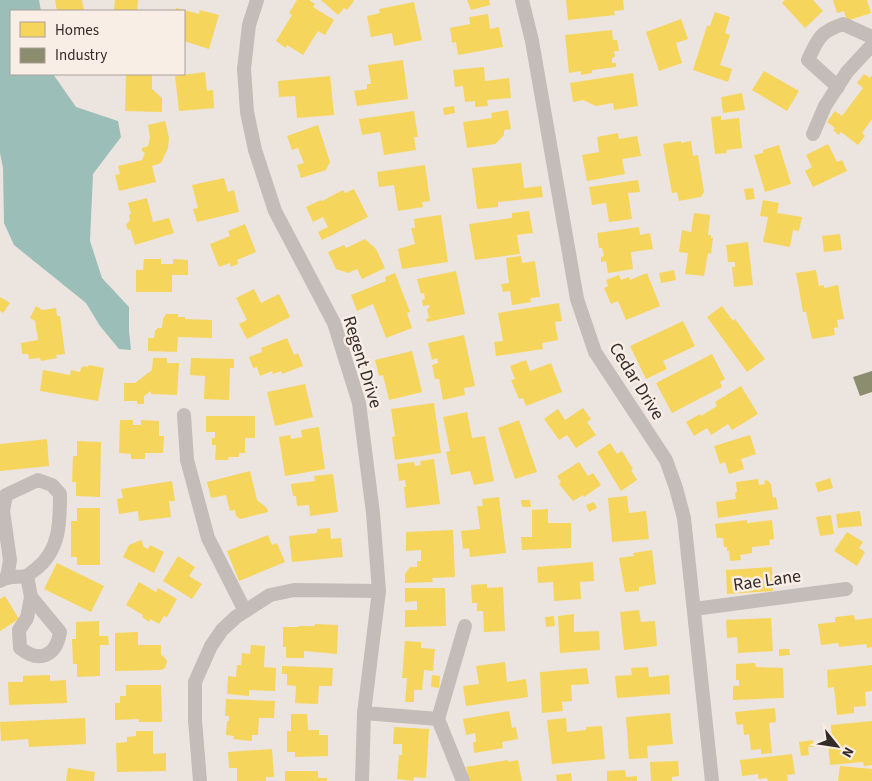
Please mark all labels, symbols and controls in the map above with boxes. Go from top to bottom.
legend [10,10,185,75]
text: Homes [55,20,99,41]
text: Industry [55,45,107,66]
street label: Regent Drive [337,313,388,411]
street label: Cedar Drive [603,338,670,425]
street label: Rae Lane [731,563,803,598]
north arrow [812,721,862,771]
text: N [836,743,858,761]

